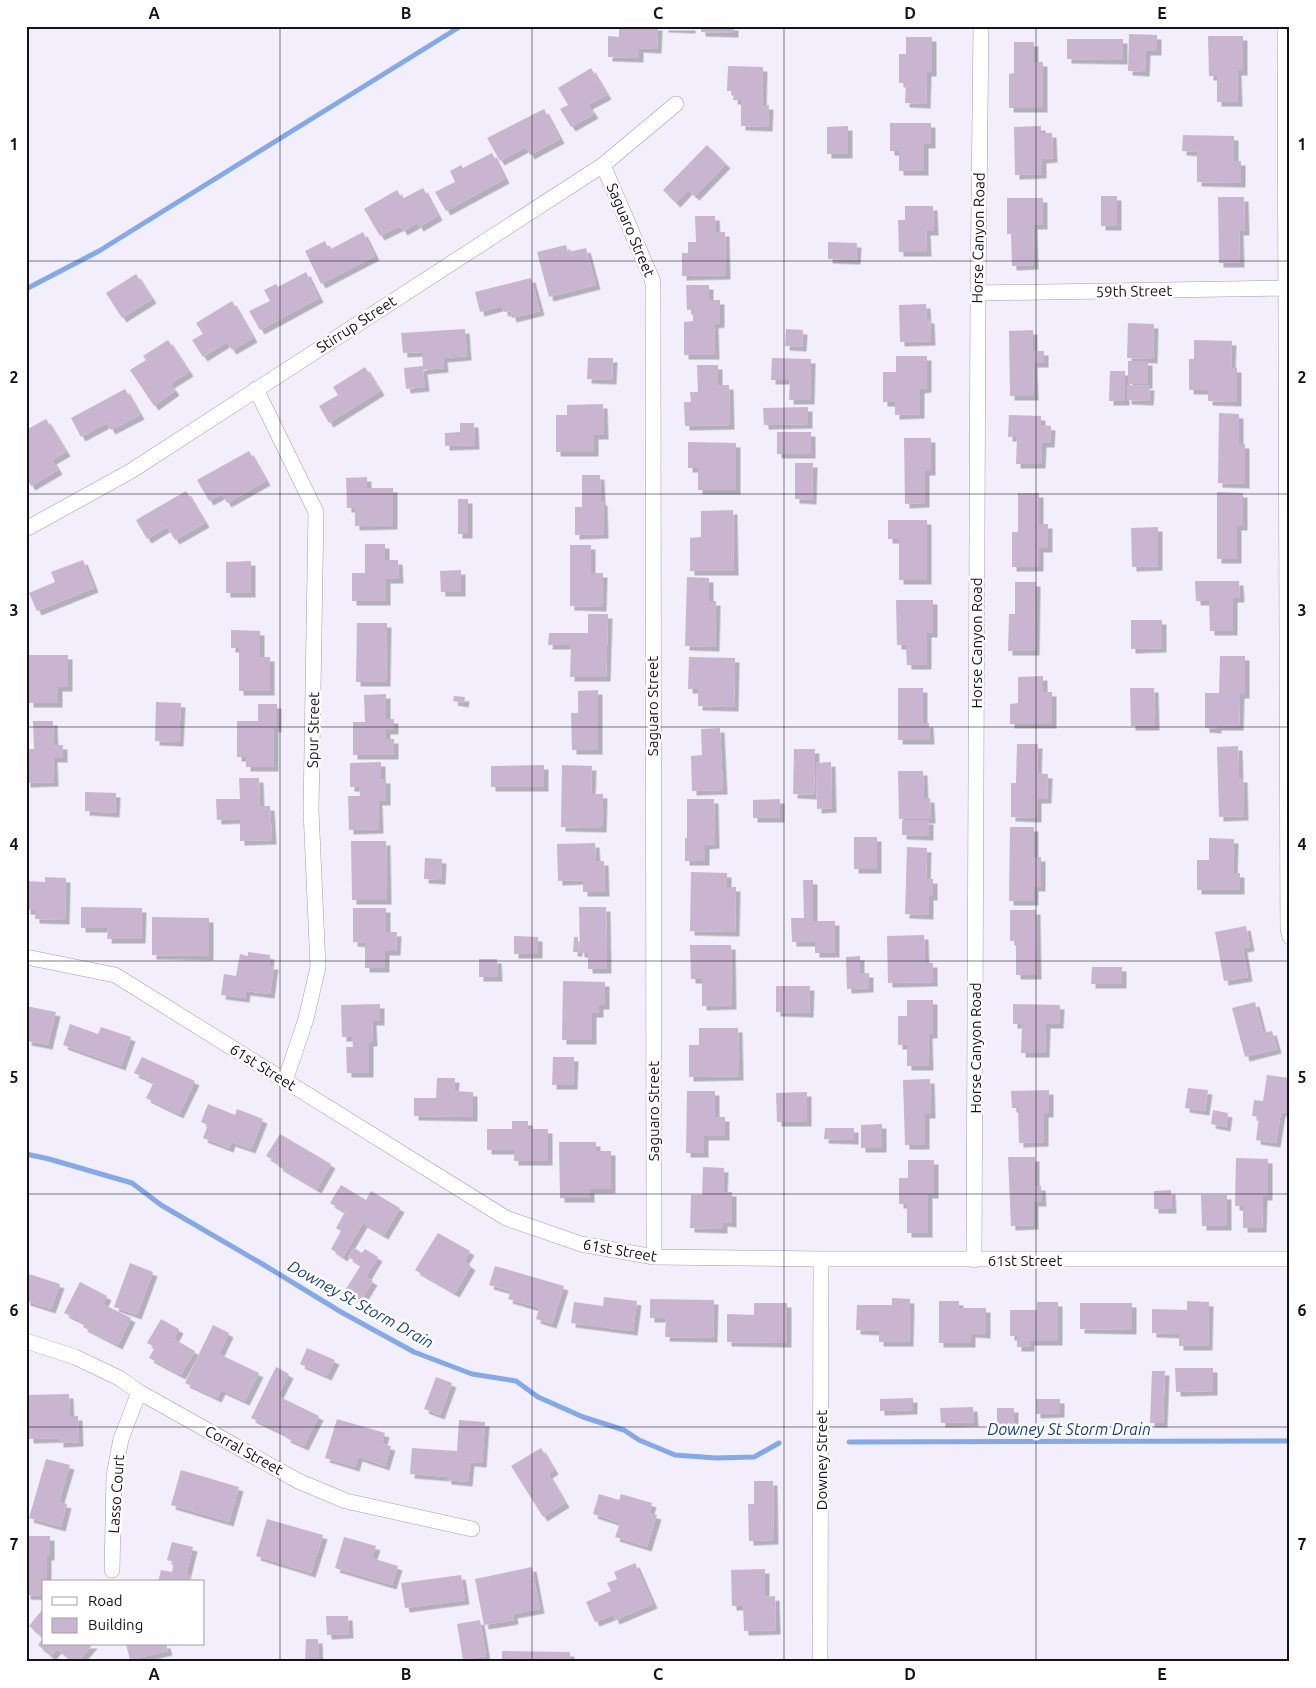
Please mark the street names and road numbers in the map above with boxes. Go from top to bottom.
street label: Horse Canyon Road [968,172,988,304]
street label: Saguaro Street [604,181,658,280]
street label: 59th Street [1096,282,1173,300]
street label: Stirrup Street [313,292,399,356]
street label: Horse Canyon Road [968,577,985,709]
street label: Saguaro Street [644,656,661,756]
street label: Spur Street [304,692,322,768]
street label: Horse Canyon Road [967,982,984,1114]
street label: 61st Street [227,1040,299,1094]
street label: Saguaro Street [645,1061,662,1161]
street label: 61st Street [582,1235,658,1265]
street label: 61st Street [988,1252,1062,1269]
street label: Downey Street [813,1410,830,1510]
street label: Corral Street [202,1422,286,1478]
street label: Lasso Court [105,1454,127,1534]

